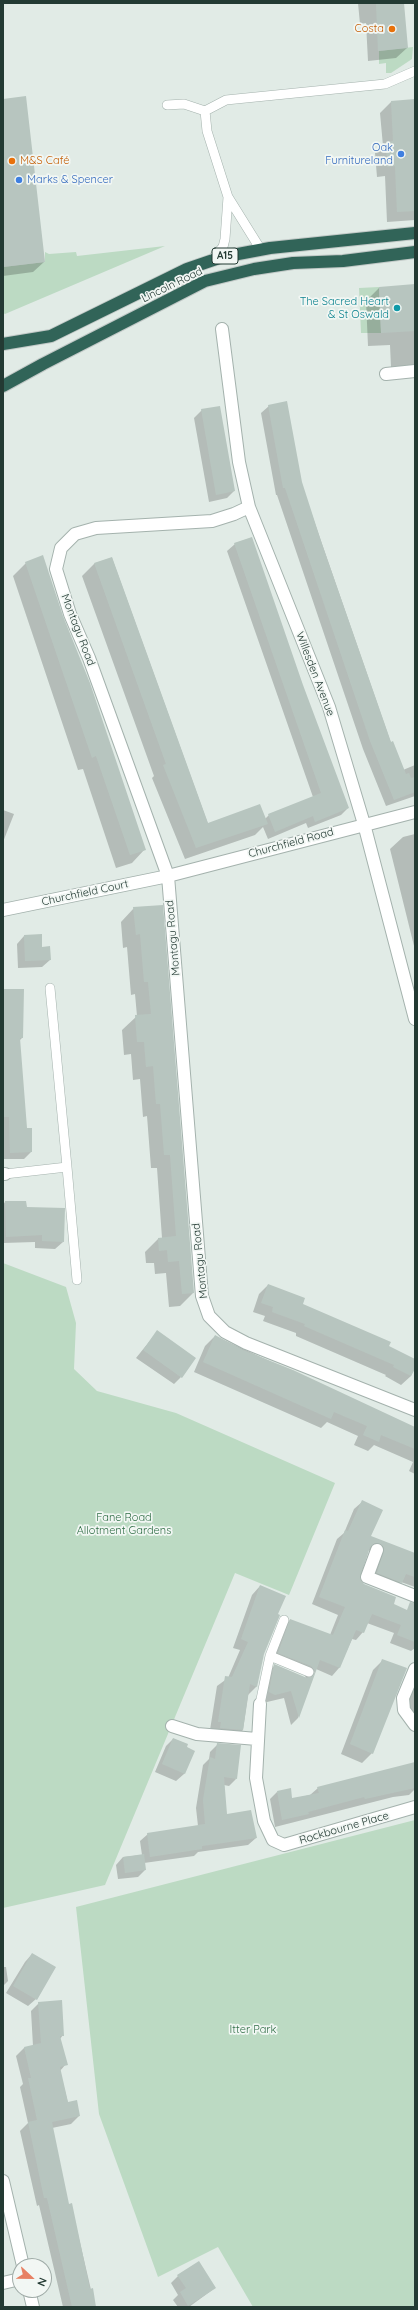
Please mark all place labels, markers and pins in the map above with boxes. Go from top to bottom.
place label: Costa [355,22,384,36]
marker: Costa [387,24,397,34]
place label: Oak Furnitureland [325,141,393,167]
marker: Oak Furnitureland [396,149,406,159]
place label: M&S Café [20,154,69,168]
marker: M&S Café [7,156,17,166]
place label: Marks & Spencer [27,173,113,187]
marker: Marks & Spencer [14,175,24,185]
place label: The Sacred Heart & St Oswald [300,295,389,321]
marker: The Sacred Heart & St Oswald [392,303,402,313]

